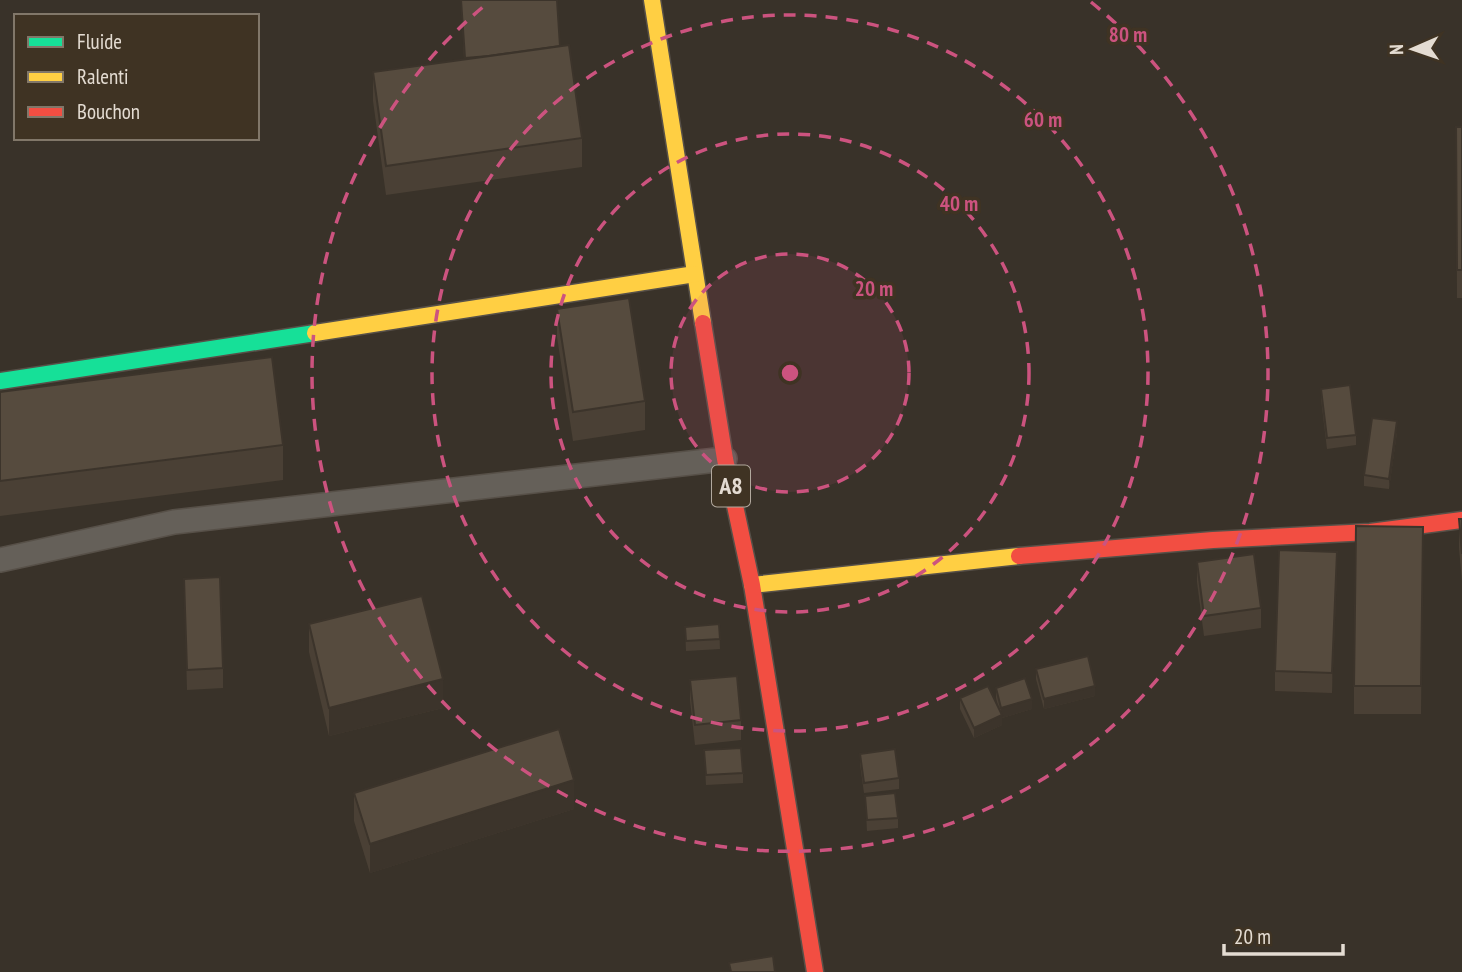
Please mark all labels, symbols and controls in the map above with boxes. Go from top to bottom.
legend [14,14,259,140]
north arrow [1378,14,1448,84]
text: 80 m [1109,21,1147,48]
text: Fluide [77,28,122,55]
text: N [1384,44,1408,55]
text: Ralenti [77,63,129,90]
text: Bouchon [77,98,140,125]
text: 60 m [1024,106,1062,133]
text: 40 m [940,190,978,217]
text: 20 m [855,275,893,302]
centre of rings [778,361,802,385]
road number: A8 [712,466,750,506]
scale bar [1224,912,1343,956]
text: 20 m [1234,923,1271,950]

